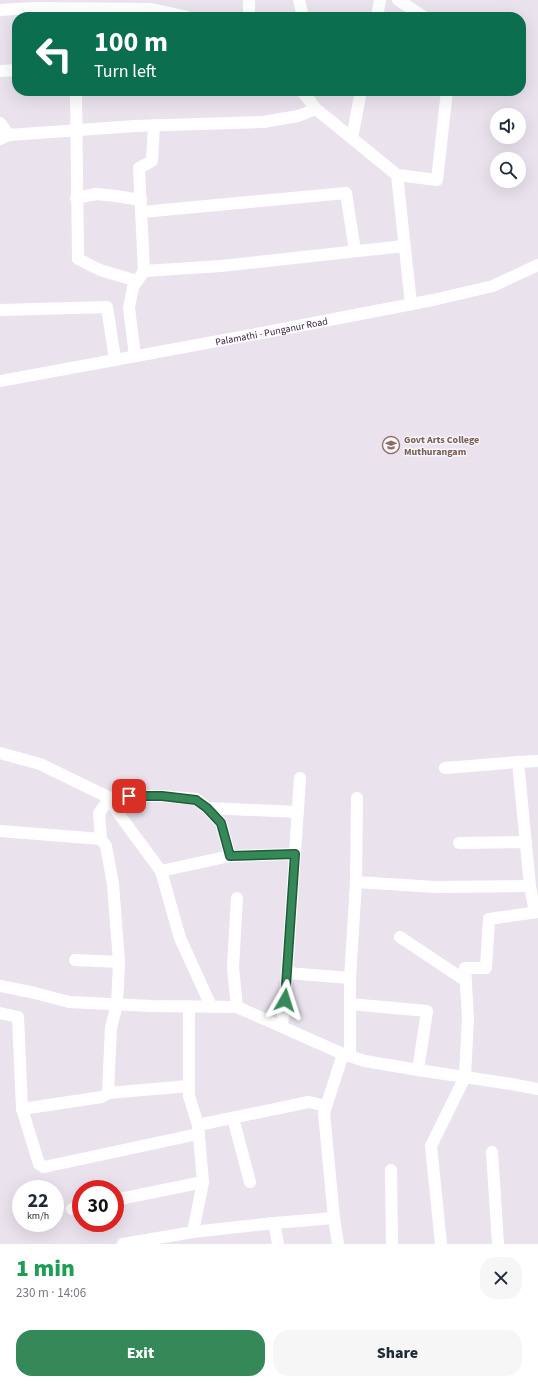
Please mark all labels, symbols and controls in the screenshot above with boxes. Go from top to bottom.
text: 100 m [94,22,168,62]
icon: left [28,28,80,80]
text: Turn left [94,59,156,84]
map controls [490,108,526,188]
button: sound [490,108,526,144]
button: search [490,152,526,188]
street label: Palamathi - Punganur Road [214,314,329,349]
place label: Govt Arts College Muthurangam [404,433,479,459]
school or university icon: Govt Arts College Muthurangam [381,435,401,455]
pin [112,779,146,813]
icon: arrive [118,785,140,807]
position arrow [264,979,306,1021]
speed limit sign: 30 [72,1180,124,1232]
text: 22 [27,1187,49,1215]
text: km/h [27,1209,49,1223]
text: 1 min [16,1251,75,1286]
button: close [480,1257,522,1299]
text: 230 m · 14:06 [16,1284,86,1302]
button: Exit [16,1330,265,1376]
button: Share [273,1330,522,1376]

